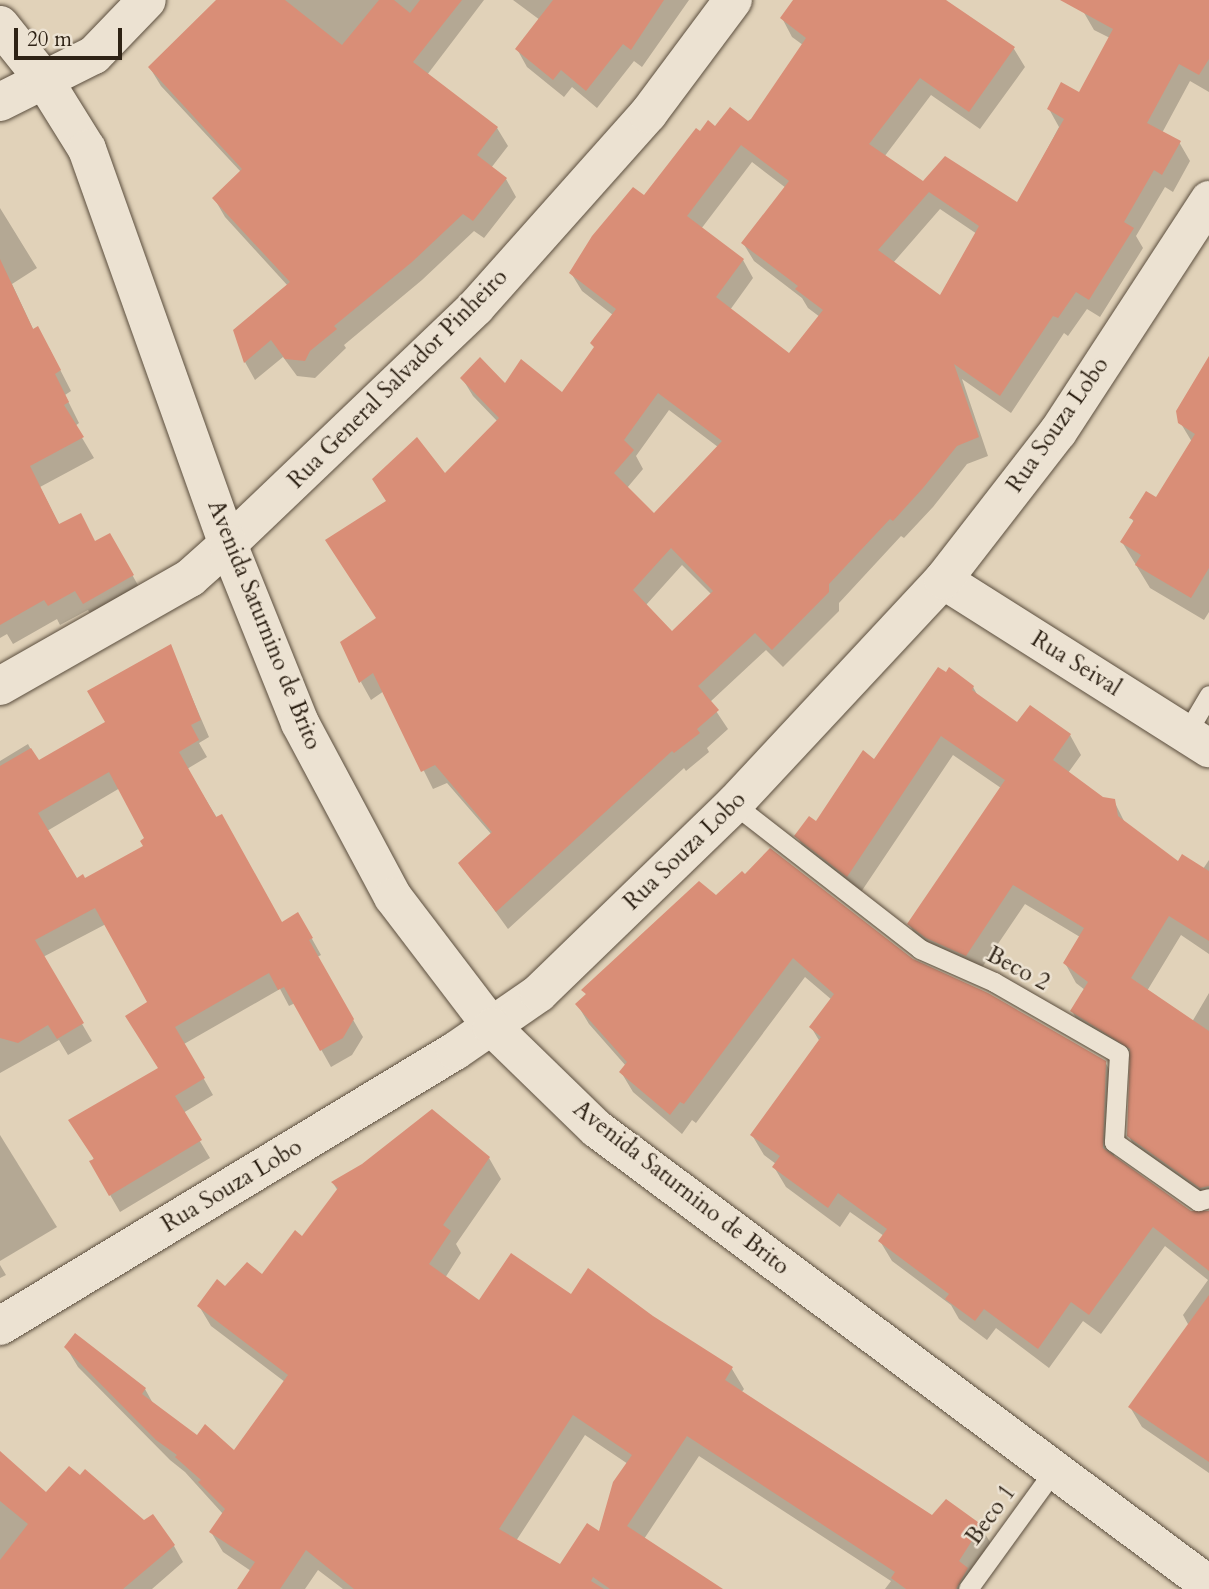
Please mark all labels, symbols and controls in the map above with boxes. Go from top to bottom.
scale bar [18,14,126,58]
text: 20 m [27,25,72,54]
street label: Rua General Salvador Pinheiro [283,264,513,494]
street label: Rua Souza Lobo [1001,352,1115,498]
street label: Avenida Saturnino de Brito [201,496,327,754]
street label: Rua Seival [1026,626,1126,702]
street label: Rua Souza Lobo [618,786,752,916]
street label: Beco 2 [982,941,1054,997]
street label: Avenida Saturnino de Brito [568,1095,794,1281]
street label: Rua Souza Lobo [157,1133,307,1239]
street label: Beco 1 [960,1480,1022,1550]

